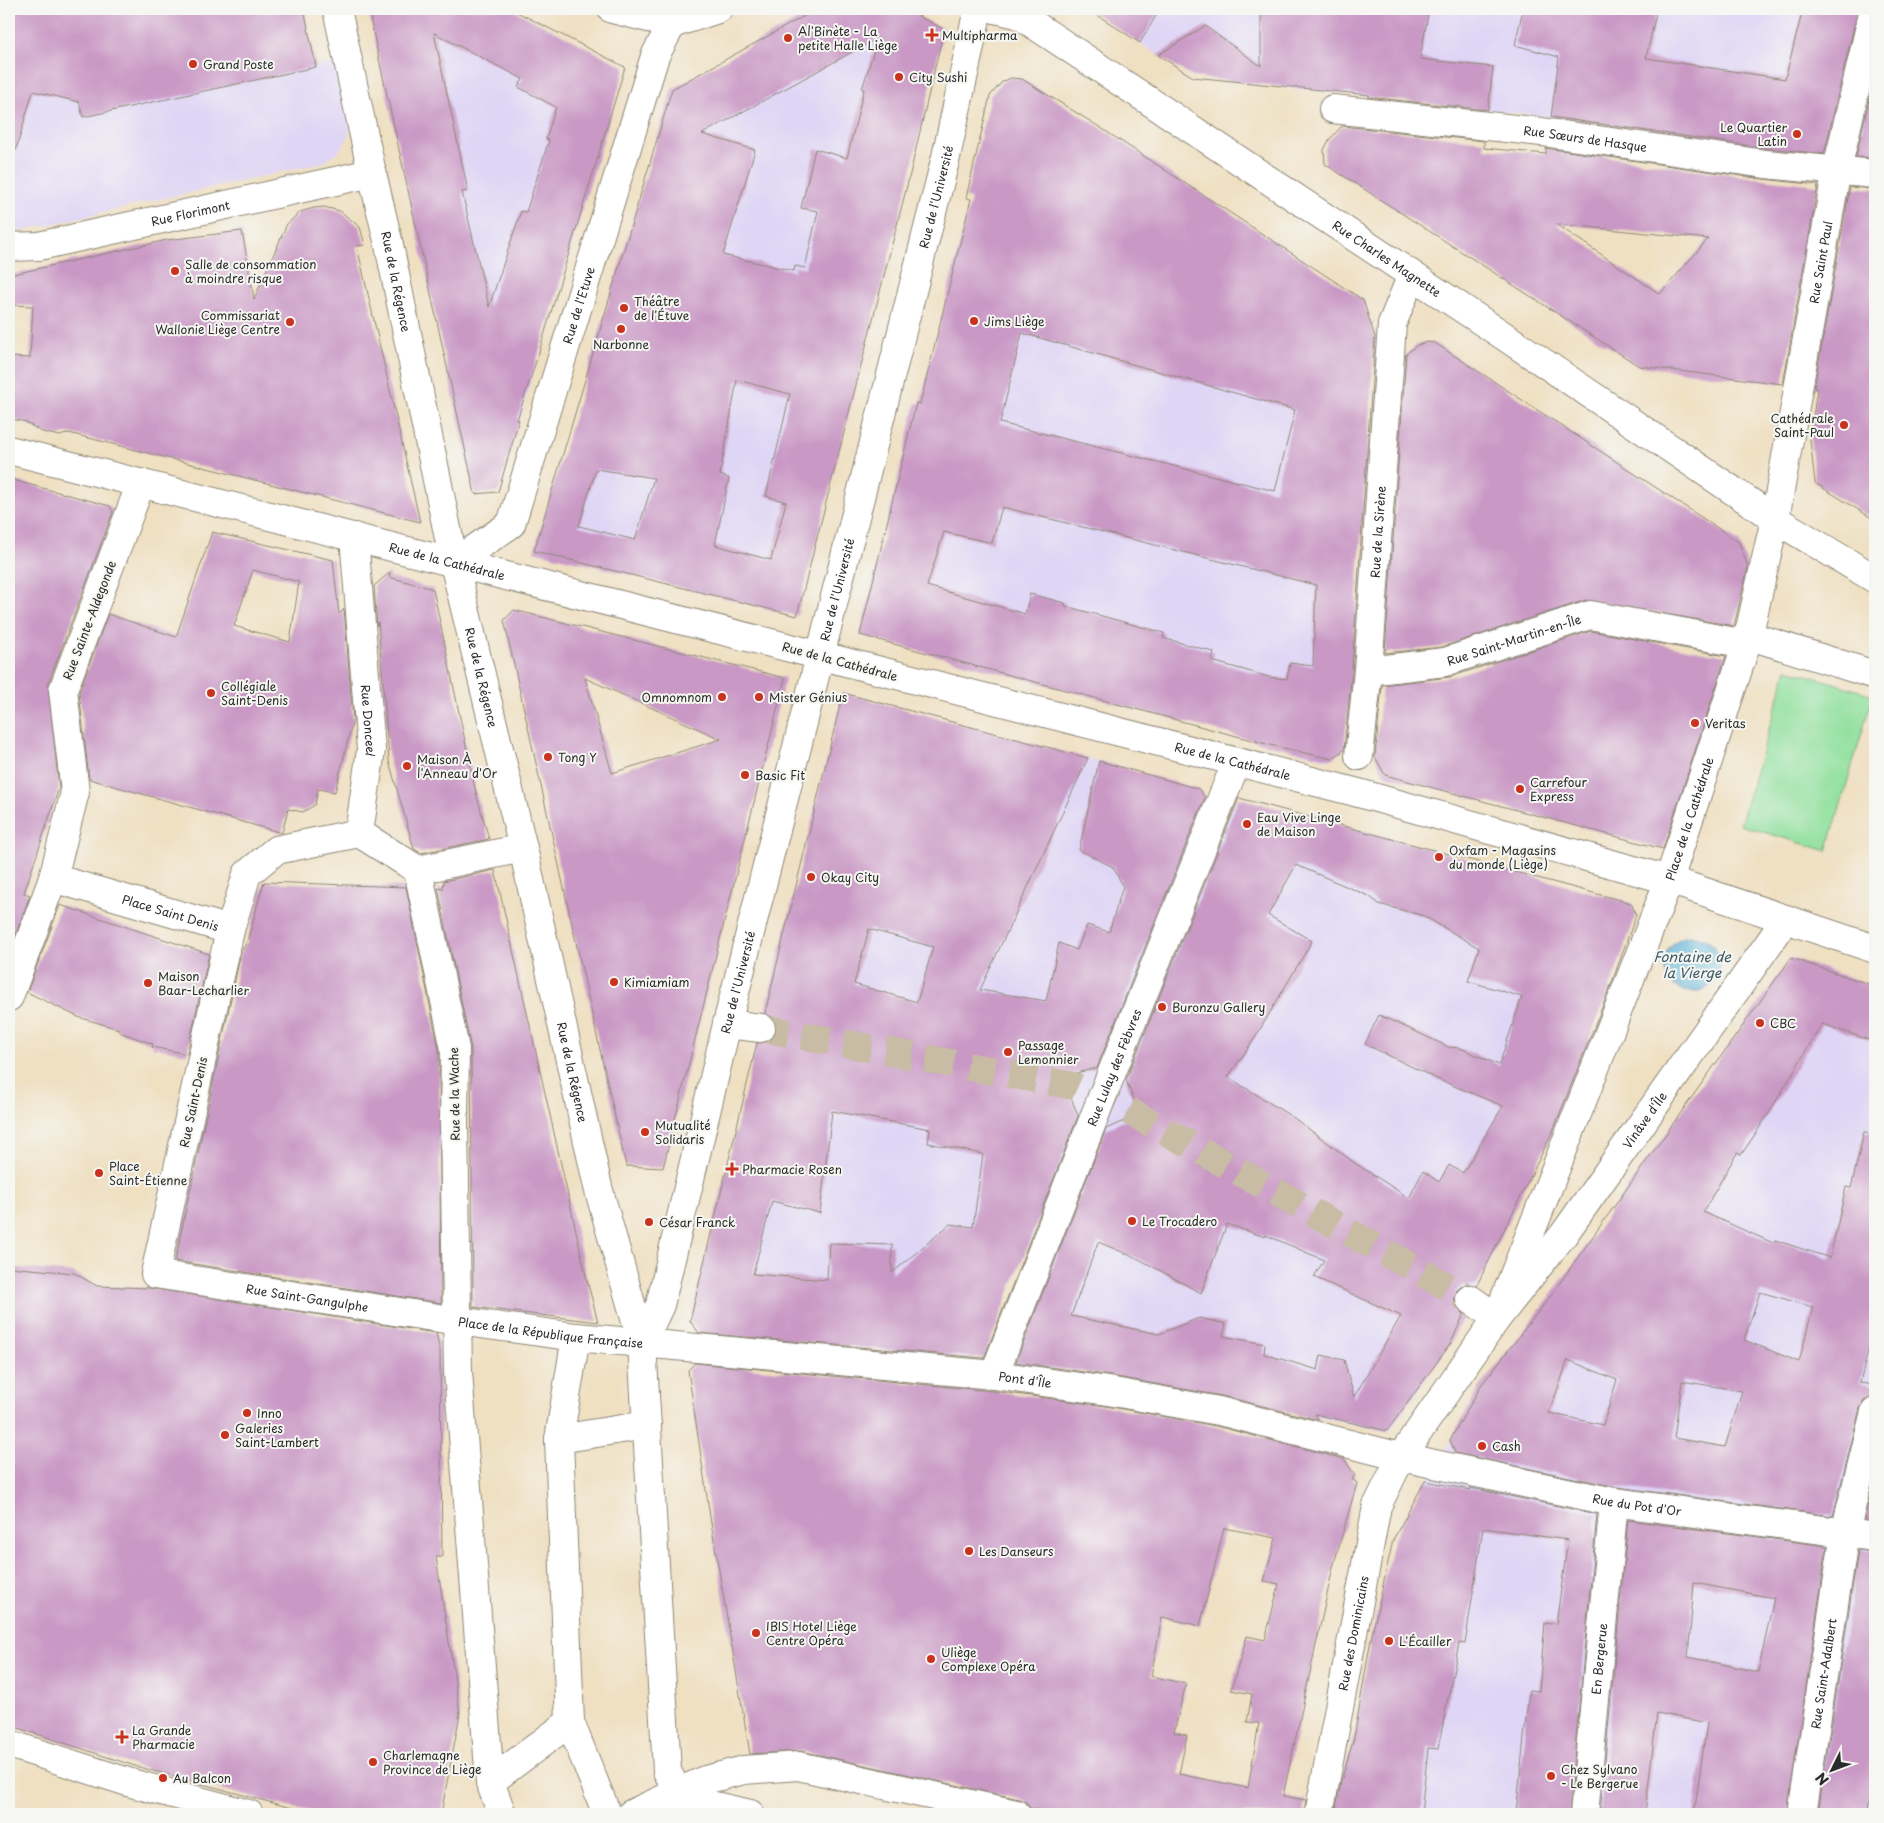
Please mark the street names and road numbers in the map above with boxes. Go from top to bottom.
street label: Rue Sœurs de Hasque [1523,121,1649,156]
street label: Rue de l'Université [914,144,957,250]
street label: Rue Florimont [149,195,232,230]
street label: Rue Charles Magnette [1329,216,1445,301]
street label: Rue Saint Paul [1804,219,1837,305]
street label: Rue de la Régence [377,229,416,334]
street label: Rue de l'Etuve [558,264,599,346]
street label: Rue de la Sirène [1365,485,1390,578]
street label: Rue de l'Université [815,536,858,643]
street label: Rue de la Cathédrale [387,538,507,584]
street label: Rue Sainte-Aldegonde [58,557,120,682]
street label: Rue Saint-Martin-en-Île [1444,609,1584,670]
street label: Rue de la Régence [461,626,503,730]
street label: Rue de la Cathédrale [780,637,900,685]
street label: Rue Donceel [357,684,380,758]
street label: Rue de la Cathédrale [1173,737,1293,784]
street label: Place de la Cathédrale [1660,755,1718,883]
street label: Place Saint Denis [120,890,221,935]
street label: Rue de l'Université [716,929,759,1036]
street label: Rue Lulay des Fèbvres [1083,1006,1146,1129]
street label: Rue de la Régence [553,1020,593,1125]
street label: Rue de la Wache [444,1047,464,1141]
street label: Rue Saint-Denis [175,1054,212,1149]
street label: Vinâve d'Île [1618,1087,1671,1152]
street label: Rue Saint-Gangulphe [245,1279,369,1316]
street label: Place de la République Française [457,1312,644,1352]
street label: Pont d'Île [997,1367,1053,1392]
street label: Rue du Pot d'Or [1591,1489,1683,1520]
street label: Rue des Dominicains [1333,1574,1373,1692]
street label: Rue Saint-Adalbert [1806,1617,1841,1730]
street label: En Bergerue [1587,1622,1611,1695]

